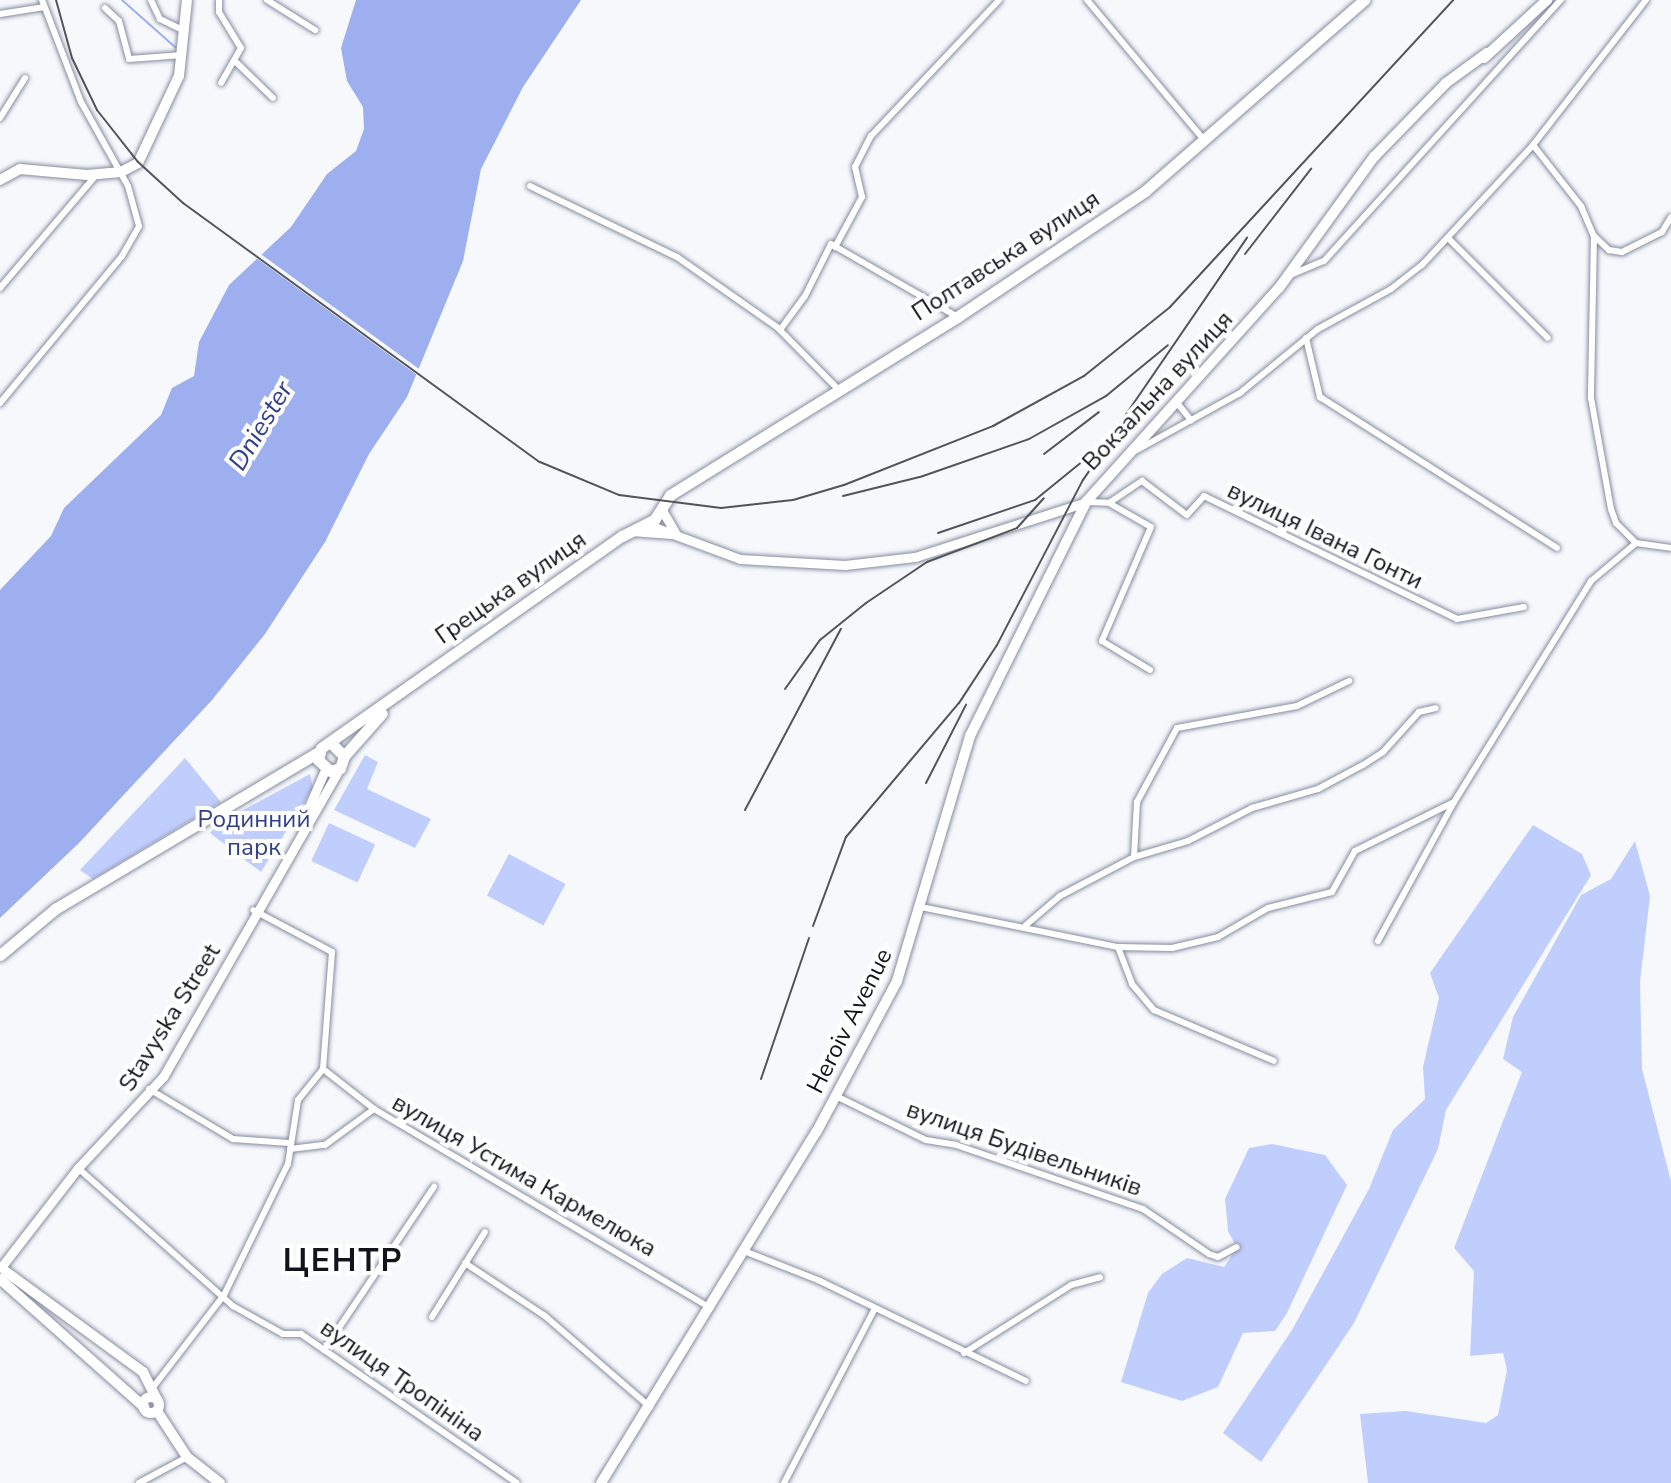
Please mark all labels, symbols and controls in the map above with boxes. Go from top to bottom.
street label: Полтавська вулиця [907,185,1105,327]
street label: Вокзальна вулиця [1077,305,1239,477]
water label: Dniester [222,376,300,476]
street label: вулиця Івана Гонти [1222,476,1428,596]
street label: Грецька вулиця [430,525,592,651]
park label: Родинний парк [198,806,310,862]
street label: Stavyska Street [113,939,227,1097]
street label: Heroiv Avenue [801,944,899,1098]
street label: вулиця Устима Кармелюка [387,1088,661,1264]
street label: вулиця Будівельників [903,1095,1145,1203]
district label: ЦЕНТР [283,1242,403,1280]
street label: вулиця Тропініна [315,1314,489,1448]

